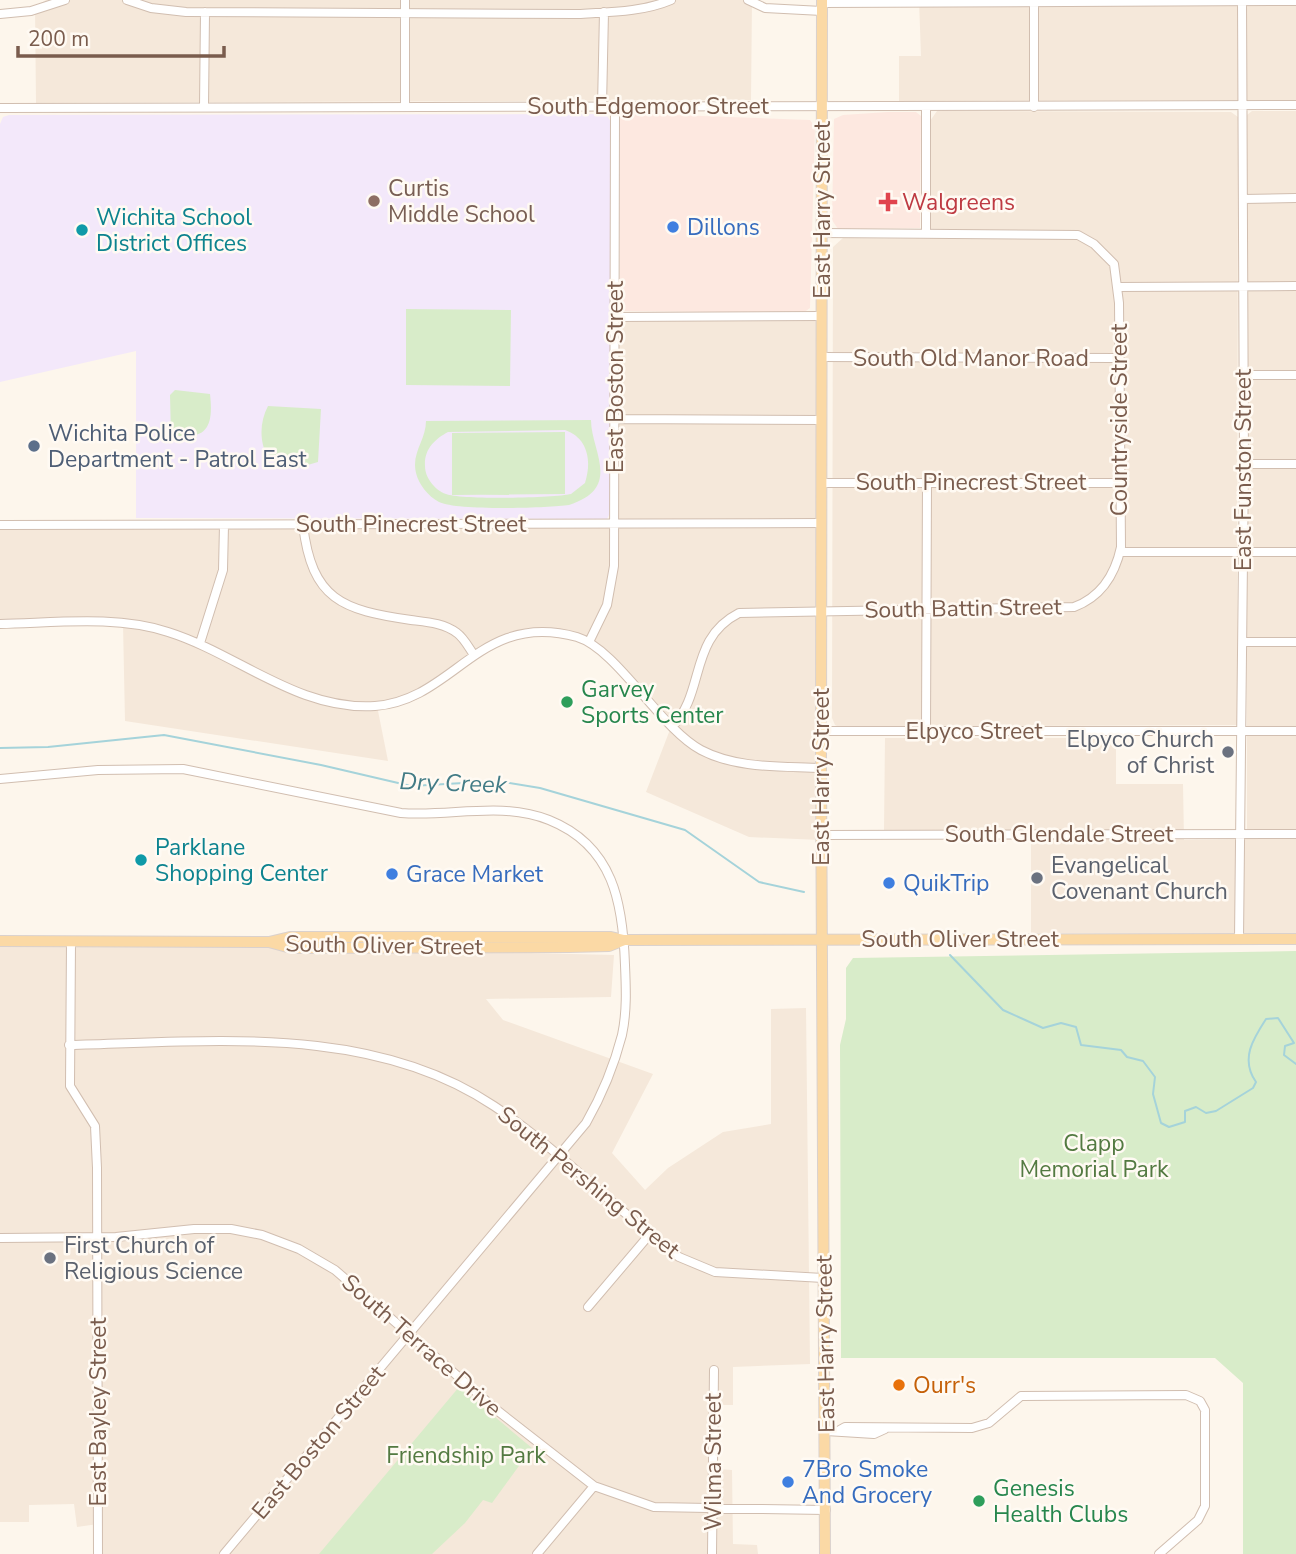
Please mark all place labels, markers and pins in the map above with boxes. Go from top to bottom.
place label: Curtis Middle School [388,173,535,230]
place label: Walgreens [902,187,1015,218]
marker: Curtis Middle School [366,193,382,209]
marker: Walgreens [880,194,896,210]
place label: Wichita School District Offices [96,202,252,259]
place label: Dillons [687,212,760,243]
marker: Dillons [665,219,681,235]
marker: Wichita School District Offices [74,222,90,238]
place label: Wichita Police Department - Patrol East [48,418,308,475]
marker: Wichita Police Department - Patrol East [26,438,42,454]
place label: Garvey Sports Center [581,674,724,731]
marker: Garvey Sports Center [559,694,575,710]
place label: Elpyco Church of Christ [1067,724,1215,781]
marker: Elpyco Church of Christ [1220,744,1236,760]
place label: Parklane Shopping Center [155,832,329,889]
place label: Evangelical Covenant Church [1051,850,1228,907]
marker: Parklane Shopping Center [133,852,149,868]
place label: Grace Market [406,859,544,890]
marker: Grace Market [384,866,400,882]
place label: QuikTrip [903,868,989,899]
marker: Evangelical Covenant Church [1029,870,1045,886]
marker: QuikTrip [881,875,897,891]
place label: First Church of Religious Science [64,1230,243,1287]
marker: First Church of Religious Science [42,1250,58,1266]
place label: Ourr's [913,1370,976,1401]
marker: Ourr's [891,1377,907,1393]
place label: 7Bro Smoke And Grocery [802,1454,932,1511]
place label: Genesis Health Clubs [993,1473,1128,1530]
marker: 7Bro Smoke And Grocery [780,1474,796,1490]
marker: Genesis Health Clubs [971,1493,987,1509]

